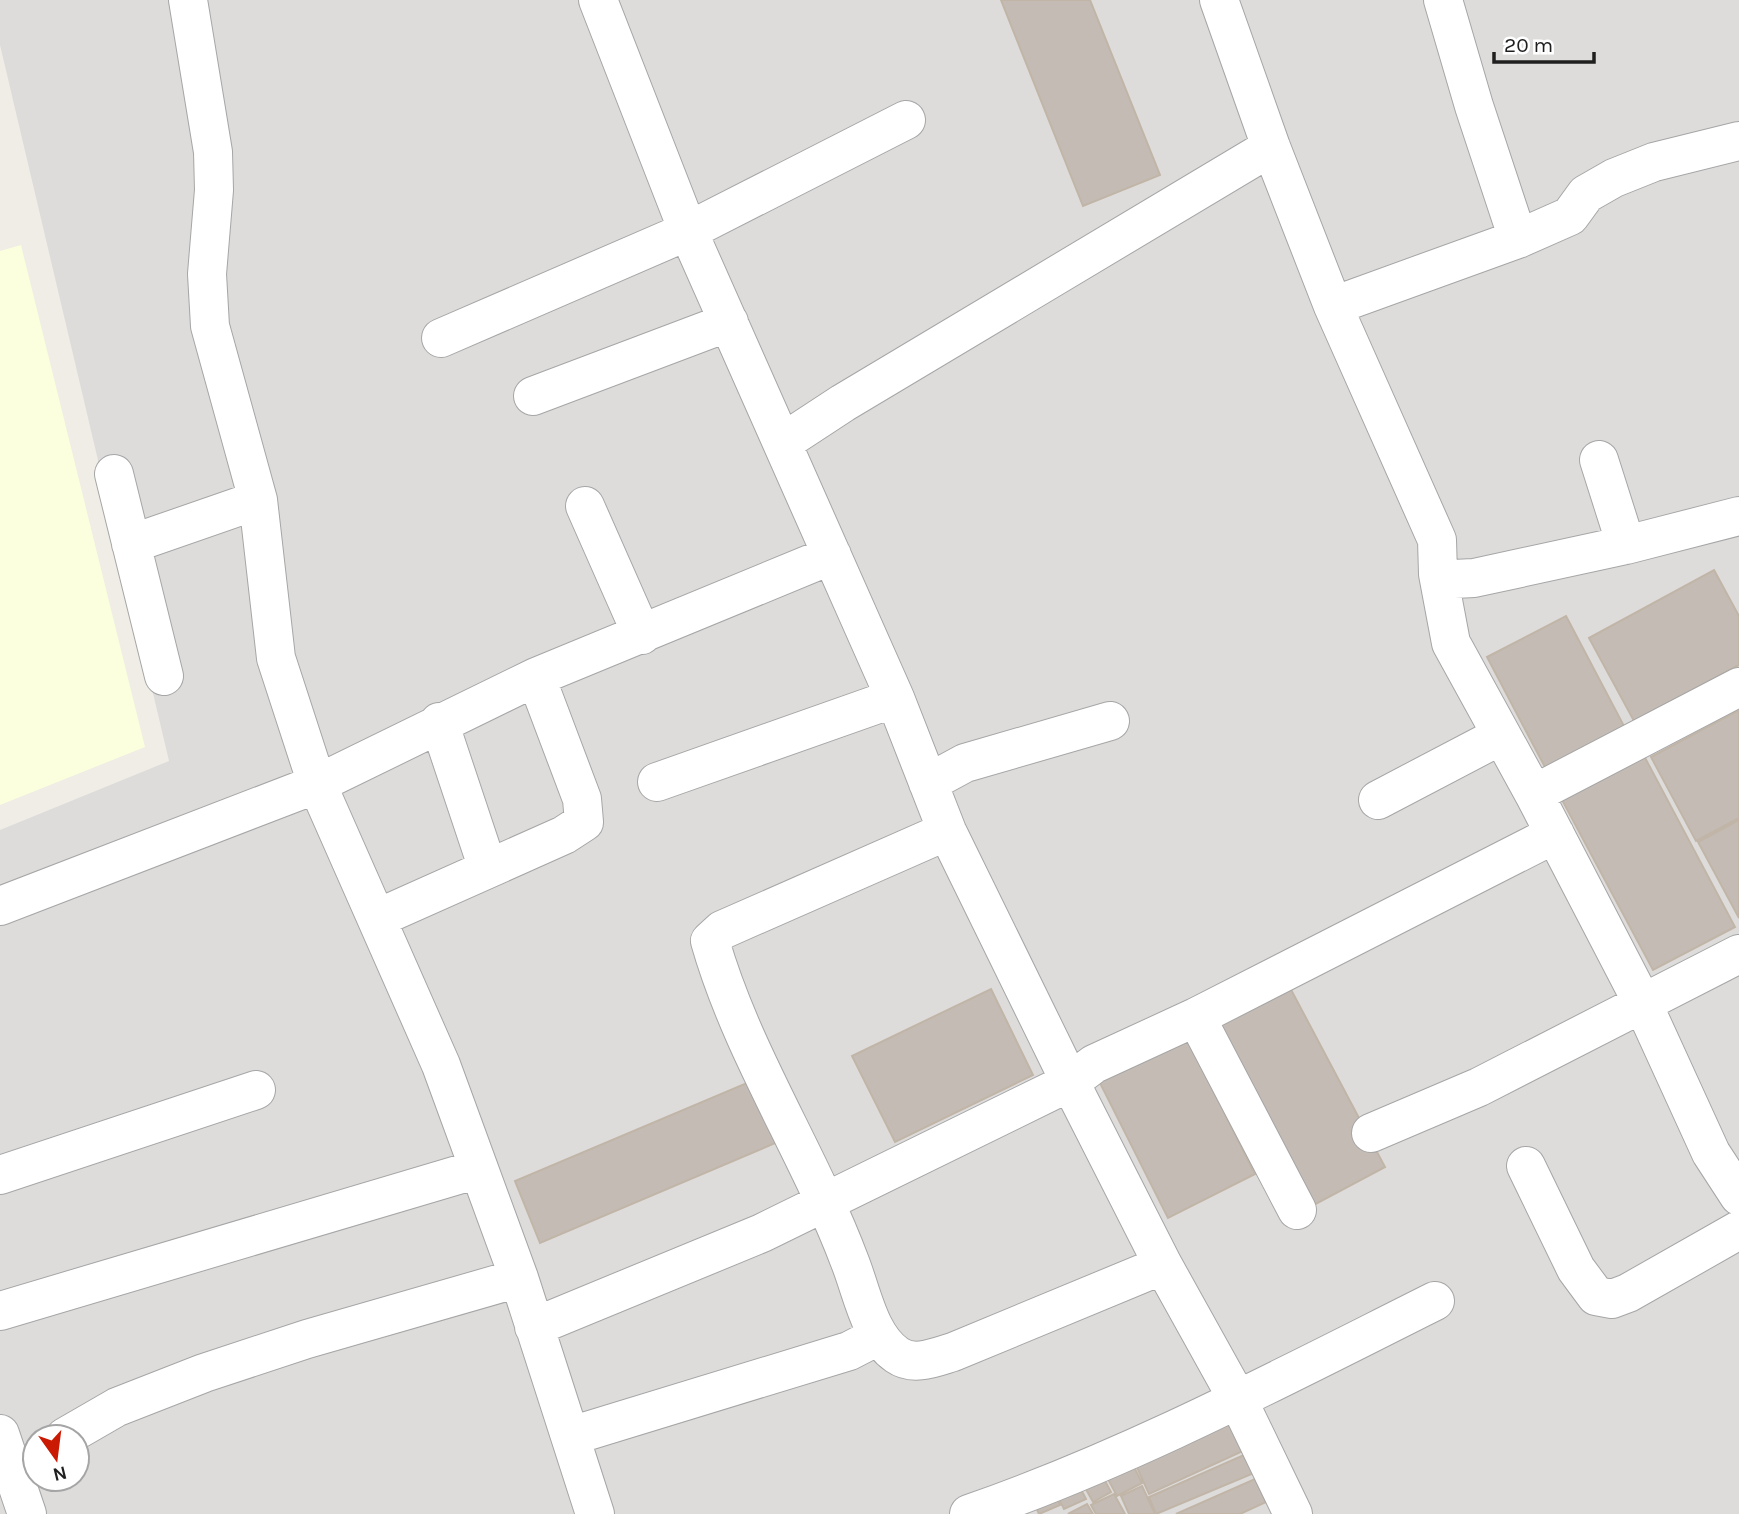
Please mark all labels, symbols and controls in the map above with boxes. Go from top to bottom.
scale bar [1494,21,1594,65]
text: 20 m [1504,33,1553,57]
north arrow [21,1423,91,1493]
text: N [51,1461,69,1486]

